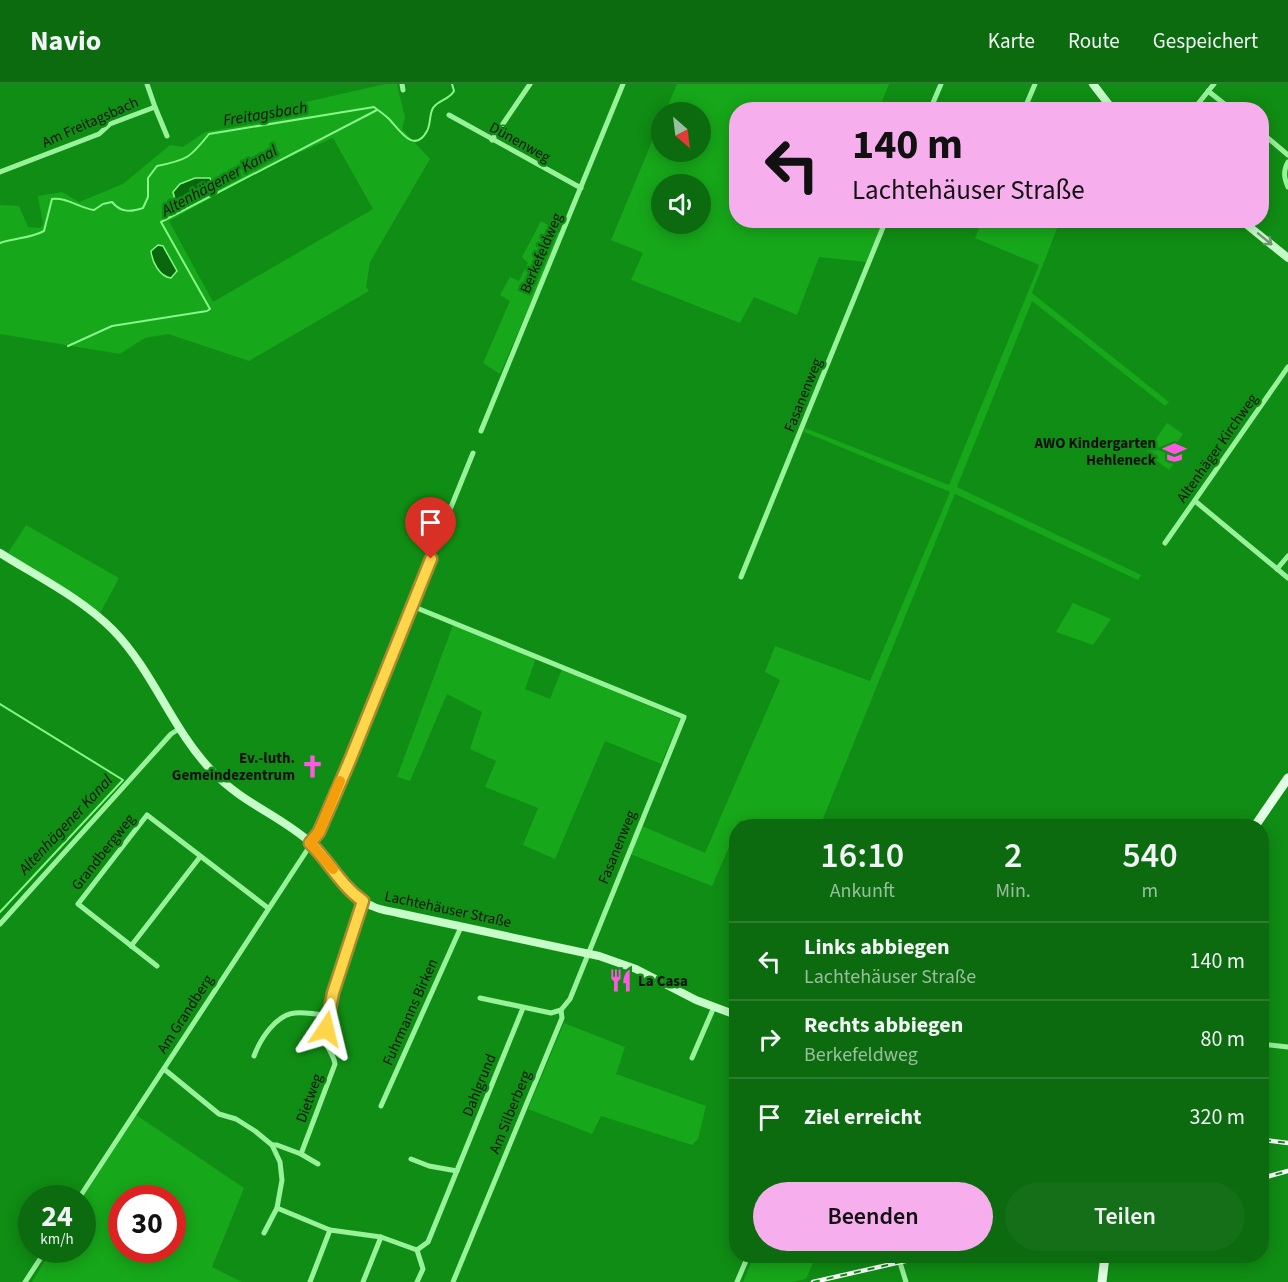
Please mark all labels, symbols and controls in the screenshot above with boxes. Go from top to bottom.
text: Navio [30,21,101,61]
text: Karte [988,26,1035,56]
text: Route [1068,26,1120,56]
text: Gespeichert [1153,26,1258,56]
street label: Am Freitagsbach [39,92,142,153]
water label: Freitagsbach [221,96,309,132]
north arrow [651,102,711,162]
map controls [651,102,711,234]
text: 140 m [852,115,963,175]
street label: Dünenweg [485,117,554,168]
icon: left [753,126,831,204]
water label: Altenhägener Kanal [157,140,281,222]
text: Lachtehäuser Straße [852,171,1085,210]
button: sound [651,174,711,234]
street label: Berkefeldweg [515,209,568,297]
one-way arrow [1256,233,1272,246]
street label: Fasanenweg [779,355,828,435]
street label: Altenhäger Kirchweg [1172,389,1263,507]
place label: AWO Kindergarten Hehleneck [1033,433,1157,471]
school or university icon: AWO Kindergarten Hehleneck [1161,439,1187,465]
pin [405,497,456,559]
icon: arrive [414,506,447,539]
place label: Ev.-luth. Gemeindezentrum [172,748,295,786]
church icon: Ev.-luth. Gemeindezentrum [300,754,326,780]
water label: Altenhägener Kanal [13,770,118,880]
street label: Fasanenweg [593,807,642,887]
street label: Grandbergweg [67,809,140,895]
text: 16:10 [820,830,904,881]
text: 2 [1004,830,1022,881]
text: 540 [1122,830,1178,881]
text: Ankunft [830,877,895,905]
text: Min. [995,877,1031,905]
text: m [1142,877,1158,905]
street label: Lachtehäuser Straße [383,886,513,933]
text: Links abbiegen [804,931,950,963]
icon: left [753,945,786,978]
text: 140 m [1190,945,1245,977]
street label: Fuhrmanns Birken [377,955,443,1069]
text: Lachtehäuser Straße [804,963,976,991]
restaurant icon: La Casa [607,968,633,994]
street label: Am Grandberg [152,970,219,1058]
place label: La Casa [638,971,688,992]
position arrow [294,997,358,1061]
text: Rechts abbiegen [804,1009,963,1041]
icon: right [753,1023,786,1056]
text: 80 m [1200,1023,1245,1055]
text: Berkefeldweg [804,1041,918,1069]
street label: Dahlgrund [457,1051,502,1120]
street label: Am Silberberg [484,1067,537,1157]
street label: Dietweg [291,1070,328,1126]
icon: arrive [753,1101,786,1134]
text: Ziel erreicht [804,1101,922,1133]
text: 320 m [1190,1101,1245,1133]
button: Beenden [753,1182,993,1251]
button: Teilen [1005,1182,1245,1251]
speed limit sign: 30 [108,1185,186,1263]
text: 24 [41,1195,73,1238]
text: km/h [40,1229,74,1250]

